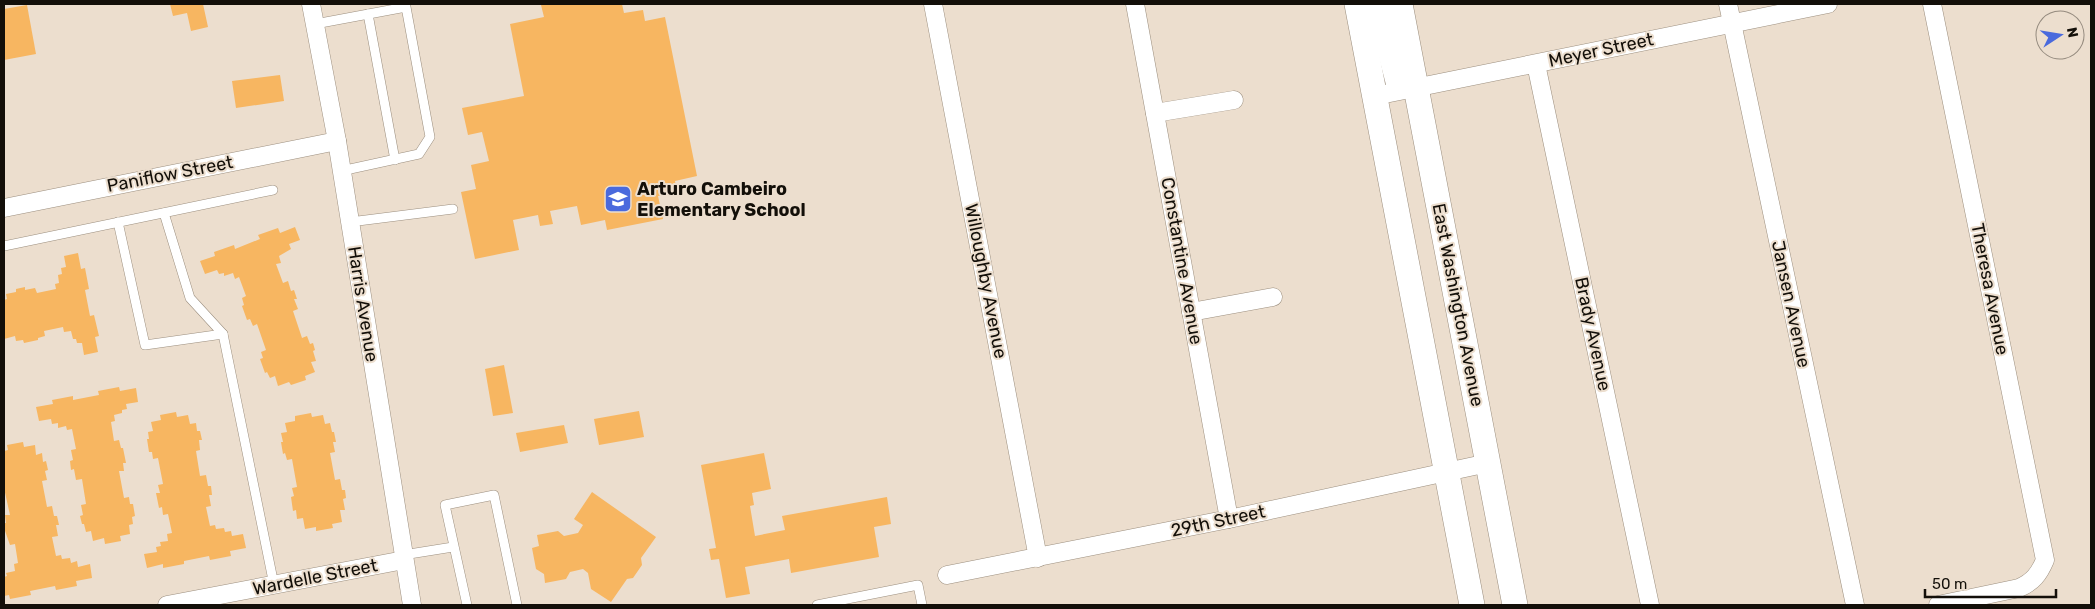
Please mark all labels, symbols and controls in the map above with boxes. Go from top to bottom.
north arrow [2035,10,2085,60]
text: N [2063,26,2082,39]
street label: Meyer Street [1547,28,1655,72]
street label: Paniflow Street [105,151,235,197]
street label: Constantine Avenue [1156,176,1208,346]
place label: Arturo Cambeiro Elementary School [637,178,806,221]
school or university icon: Arturo Cambeiro Elementary School [603,184,633,214]
street label: Willoughby Avenue [960,202,1012,360]
street label: East Washington Avenue [1427,202,1489,408]
street label: Theresa Avenue [1966,221,2014,357]
street label: Jansen Avenue [1767,238,1815,370]
street label: Harris Avenue [343,245,383,363]
street label: Brady Avenue [1570,275,1616,393]
street label: 29th Street [1169,500,1267,542]
street label: Wardelle Street [251,554,379,600]
scale bar [1925,566,2056,598]
text: 50 m [1932,575,1967,593]

